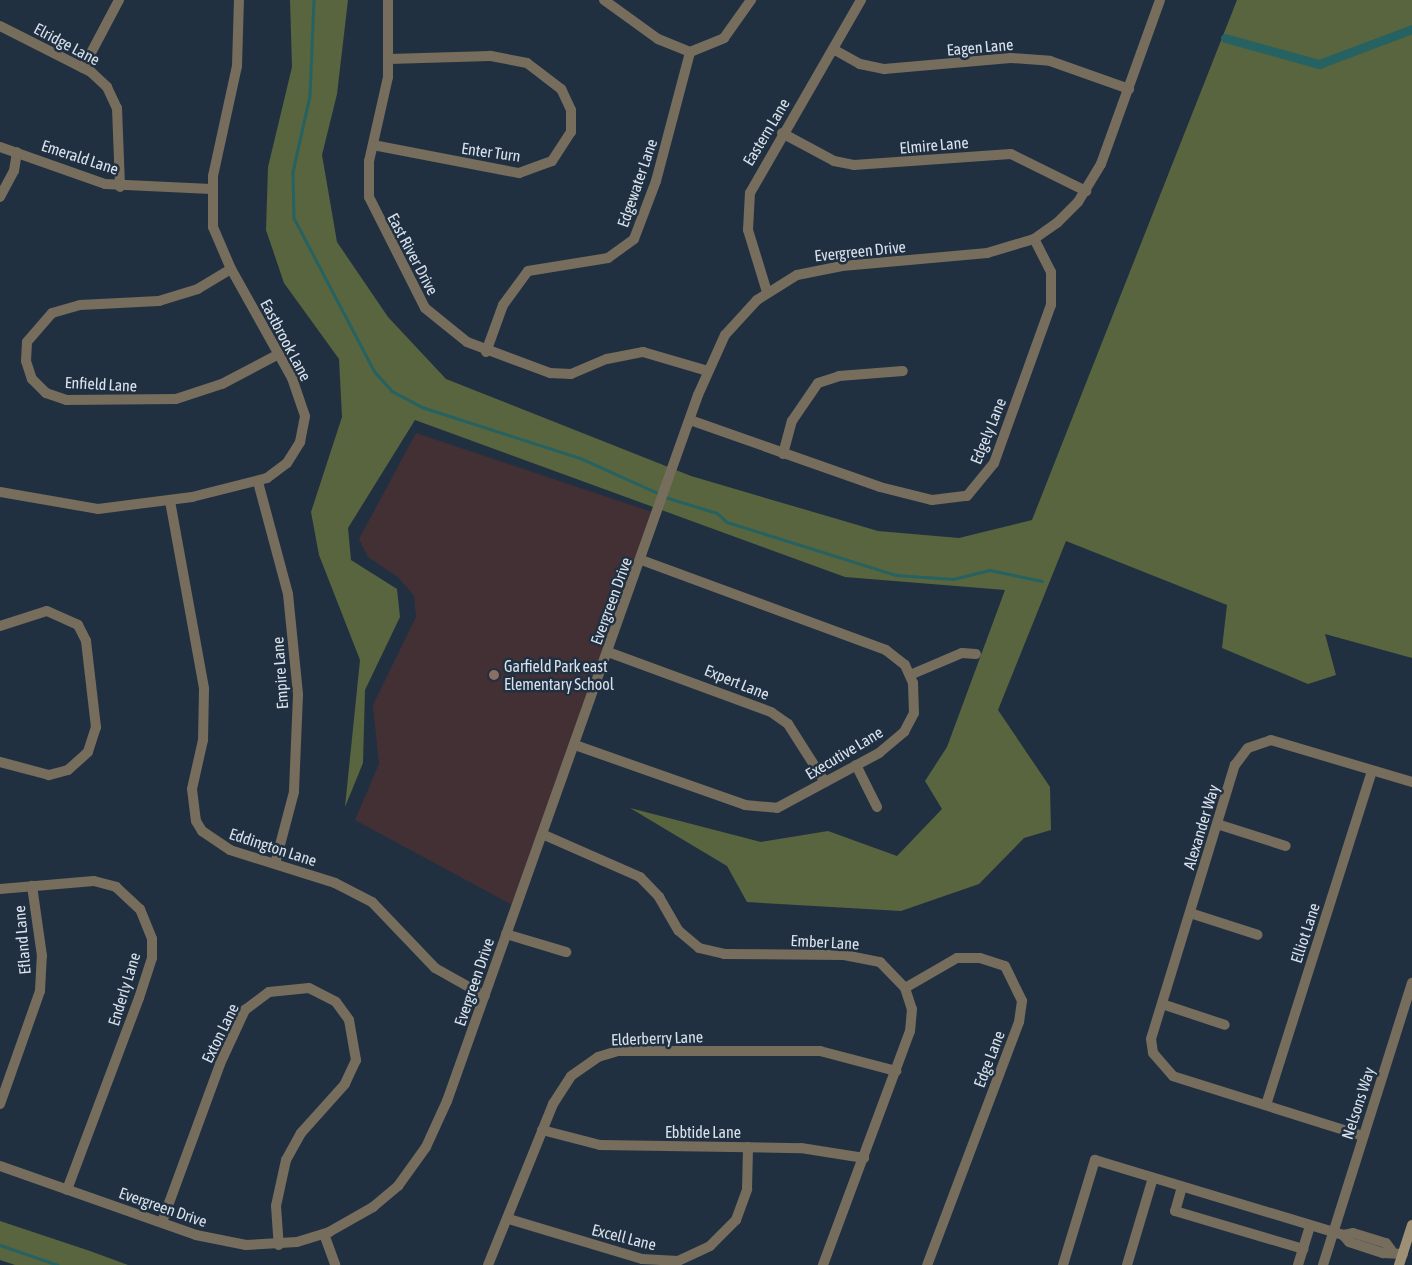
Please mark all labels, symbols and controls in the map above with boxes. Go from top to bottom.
street label: Elridge Lane [31,19,103,69]
street label: Eagen Lane [946,35,1014,59]
street label: Eastern Lane [738,95,794,169]
street label: Elmire Lane [899,132,969,158]
street label: Emerald Lane [39,136,121,178]
street label: Edgewater Lane [613,136,661,230]
street label: Enter Turn [460,138,522,166]
street label: East River Drive [383,210,443,298]
street label: Evergreen Drive [813,237,907,265]
street label: Eastbrook Lane [256,296,316,384]
street label: Enfield Lane [64,373,138,395]
street label: Edgely Lane [966,395,1010,467]
street label: Evergreen Drive [586,555,636,647]
street label: Empire Lane [268,636,292,710]
place label: Garfield Park east Elementary School [504,656,614,694]
street label: Expert Lane [702,660,772,704]
marker: Garfield Park east Elementary School [488,669,500,681]
street label: Executive Lane [802,722,886,784]
street label: Alexander Way [1179,782,1223,872]
street label: Eddington Lane [227,824,319,870]
street label: Elliot Lane [1286,901,1324,965]
street label: Efland Lane [9,905,35,975]
street label: Ember Lane [790,931,860,953]
street label: Evergreen Drive [450,935,498,1029]
street label: Enderly Lane [104,950,144,1028]
street label: Exton Lane [197,1000,243,1066]
street label: Elderberry Lane [611,1027,703,1049]
street label: Edge Lane [969,1028,1009,1090]
street label: Nelsons Way [1337,1064,1379,1142]
street label: Ebbtide Lane [665,1122,741,1142]
street label: Evergreen Drive [116,1183,210,1231]
street label: Excell Lane [590,1220,658,1254]

